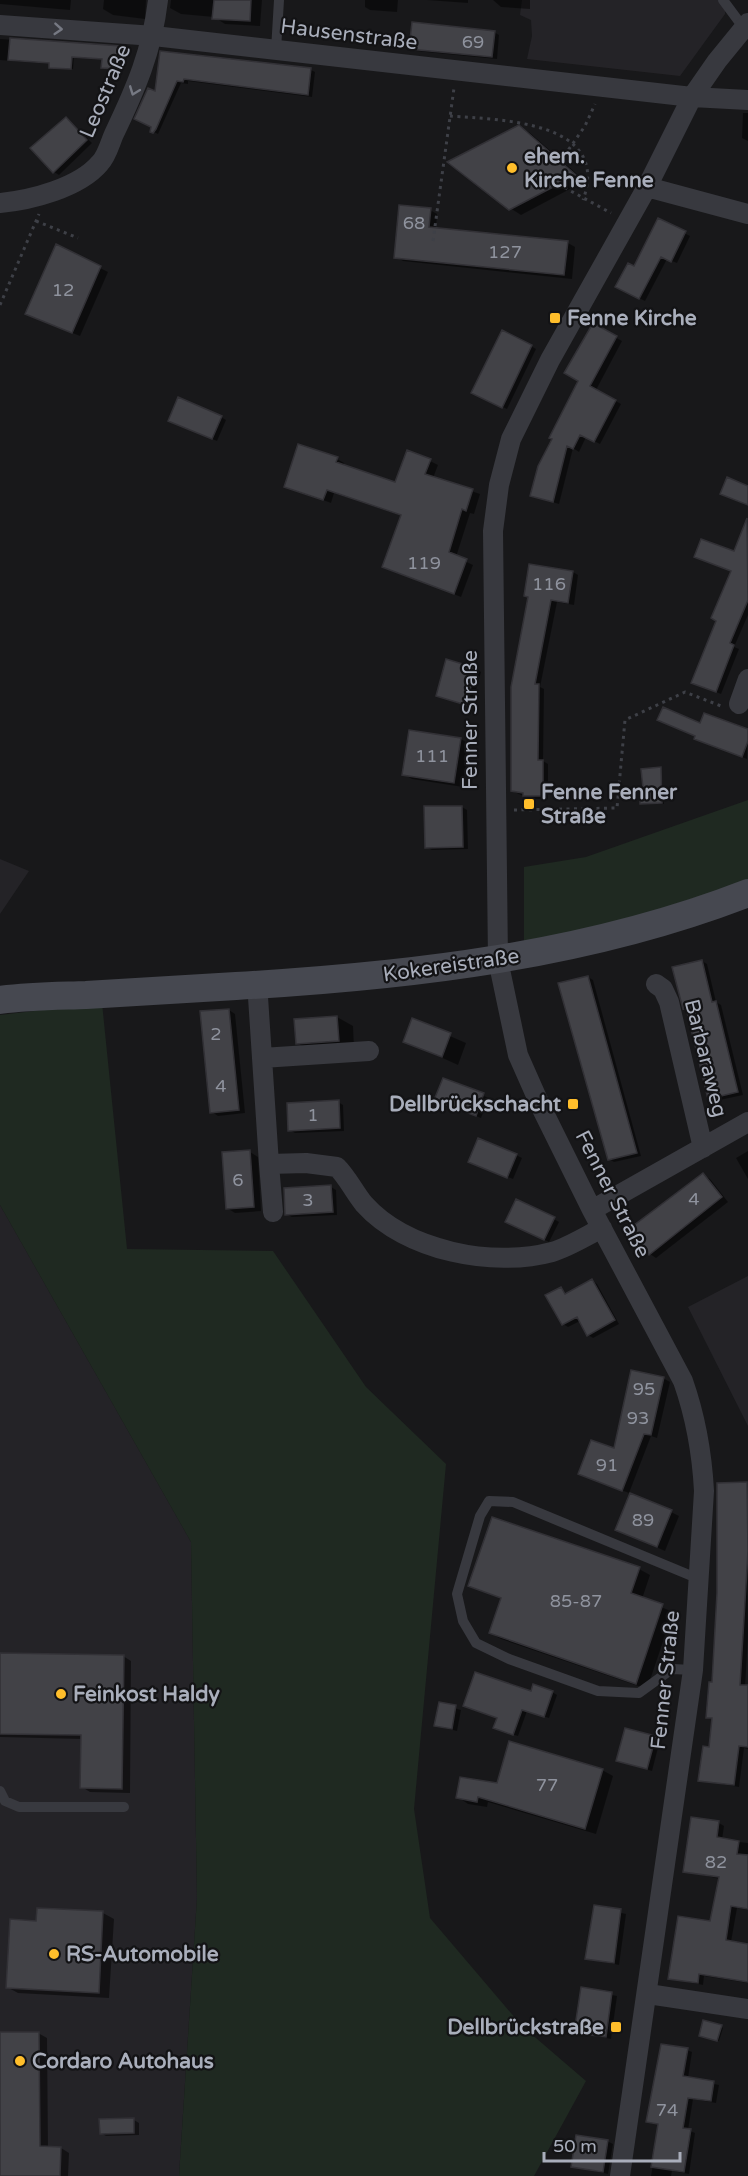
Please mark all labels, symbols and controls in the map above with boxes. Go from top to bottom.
street label: Hausenstraße [279,14,419,55]
one-way arrow [54,22,63,35]
house number: 69 [462,31,484,53]
street label: Leostraße [75,41,136,142]
one-way arrow [129,85,141,96]
place label: ehem. Kirche Fenne [524,144,654,193]
marker: ehem. Kirche Fenne [505,161,519,175]
house number: 68 [403,212,425,234]
house number: 127 [488,241,522,263]
house number: 12 [52,279,74,301]
place label: Fenne Kirche [567,306,697,331]
marker: Fenne Kirche [548,311,562,325]
house number: 119 [407,552,441,574]
house number: 116 [532,573,566,595]
street label: Fenner Straße [458,650,483,790]
house number: 111 [415,745,449,767]
place label: Fenne Fenner Straße [541,780,678,829]
marker: Fenne Fenner Straße [522,797,536,811]
street label: Kokereistraße [381,944,521,987]
street label: Barbaraweg [679,997,732,1120]
house number: 2 [210,1023,222,1045]
house number: 4 [215,1075,227,1097]
place label: Dellbrückschacht [389,1092,561,1117]
marker: Dellbrückschacht [566,1097,580,1111]
house number: 1 [307,1104,319,1126]
street label: Fenner Straße [570,1126,655,1262]
house number: 6 [232,1169,244,1191]
house number: 4 [688,1188,700,1210]
house number: 3 [302,1189,314,1211]
house number: 95 [633,1378,655,1400]
house number: 93 [627,1407,649,1429]
house number: 91 [596,1454,618,1476]
house number: 89 [632,1509,654,1531]
house number: 85-87 [550,1590,602,1612]
street label: Fenner Straße [646,1609,685,1751]
place label: Feinkost Haldy [73,1682,220,1707]
marker: Feinkost Haldy [54,1687,68,1701]
house number: 77 [536,1774,558,1796]
house number: 82 [705,1851,727,1873]
place label: RS-Automobile [66,1942,219,1967]
marker: RS-Automobile [47,1947,61,1961]
place label: Dellbrückstraße [447,2015,604,2040]
marker: Dellbrückstraße [609,2020,623,2034]
place label: Cordaro Autohaus [32,2049,214,2074]
marker: Cordaro Autohaus [13,2054,27,2068]
house number: 74 [656,2099,678,2121]
scale bar [544,2125,680,2163]
text: 50 m [553,2135,597,2157]

